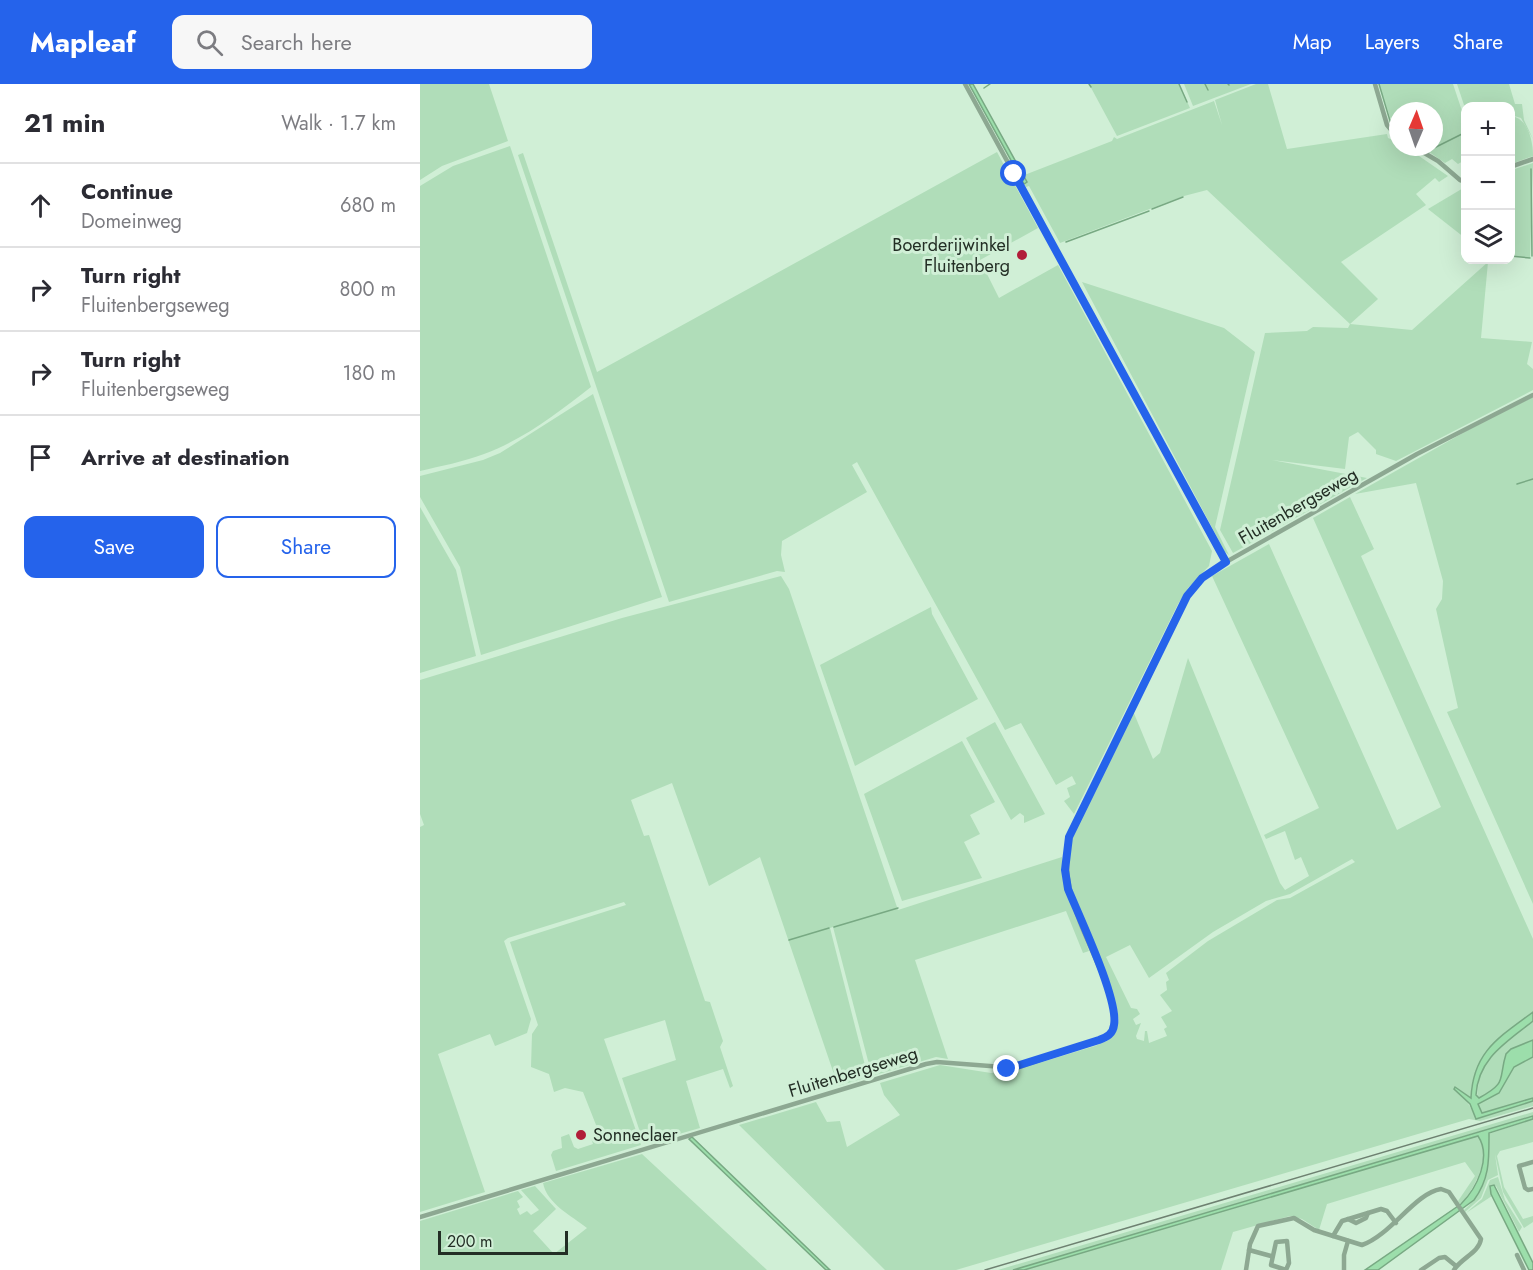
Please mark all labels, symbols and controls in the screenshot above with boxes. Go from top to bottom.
search box [172,15,592,69]
text: Mapleaf [30,22,136,63]
icon: search [193,26,226,59]
text: Search here [241,26,352,58]
text: Map [1293,27,1332,57]
text: Layers [1365,27,1420,57]
text: Share [1453,27,1503,57]
north arrow [1389,102,1443,156]
map controls [1461,102,1515,264]
button: + [1461,102,1515,156]
text: 21 min [24,104,106,142]
text: Walk · 1.7 km [281,109,396,138]
button: − [1461,156,1515,210]
route start [1000,160,1026,186]
text: Continue [81,175,173,207]
icon: ahead [24,189,57,222]
text: 680 m [340,191,396,220]
text: Domeinweg [81,207,182,236]
button: layers [1461,210,1515,264]
place label: Boerderijwinkel Fluitenberg [892,232,1010,279]
marker: Boerderijwinkel Fluitenberg [1015,248,1029,262]
text: Turn right [81,259,181,291]
icon: right [24,273,57,306]
text: 800 m [339,275,396,304]
text: Fluitenbergseweg [81,291,230,320]
text: Turn right [81,343,181,375]
icon: right [24,357,57,390]
text: 180 m [342,359,396,388]
text: Fluitenbergseweg [81,375,230,404]
icon: arrive [24,441,57,474]
text: Arrive at destination [81,441,290,473]
street label: Fluitenbergseweg [1234,461,1362,551]
button: Save [24,516,204,578]
button: Share [216,516,396,578]
street label: Fluitenbergseweg [785,1040,921,1104]
route end [993,1055,1019,1081]
place label: Sonneclaer [593,1122,679,1148]
marker: Sonneclaer [574,1128,588,1142]
scale bar [438,1228,568,1256]
text: 200 m [447,1230,493,1253]

